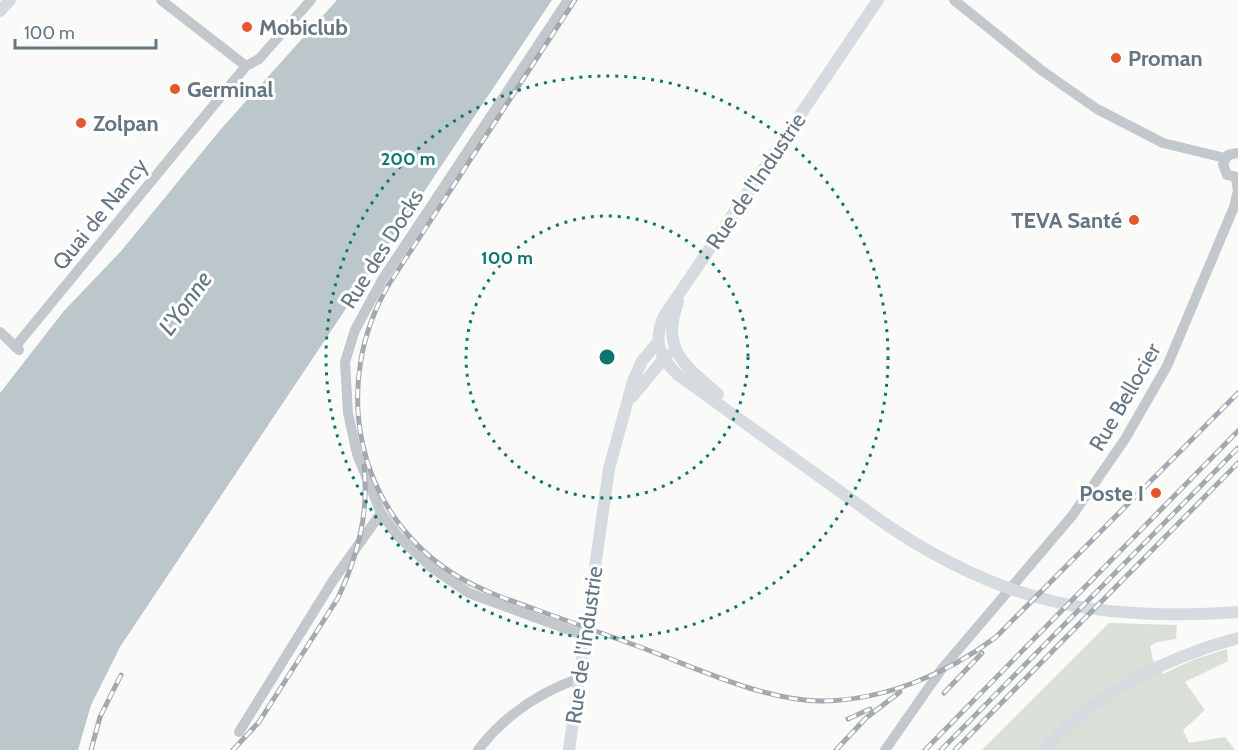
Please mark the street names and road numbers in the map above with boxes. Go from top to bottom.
street label: Rue de l'Industrie [700,108,812,254]
street label: Quai de Nancy [47,153,153,275]
street label: Rue des Docks [335,185,429,313]
street label: Rue Bellocier [1083,338,1167,456]
street label: Rue de l'Industrie [560,564,608,726]

